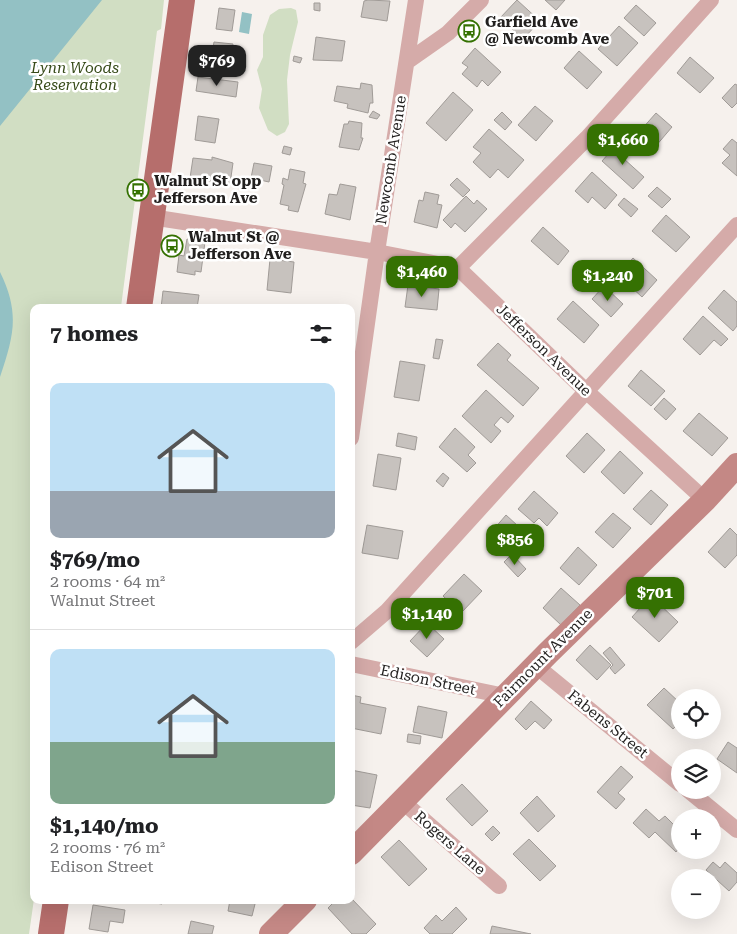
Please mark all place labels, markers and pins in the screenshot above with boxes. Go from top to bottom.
place label: Garfield Ave @ Newcomb Ave [485,13,609,48]
bus stop icon: Garfield Ave @ Newcomb Ave [457,19,481,43]
pin: $769 [187,44,247,87]
pin: $1,660 [582,124,664,166]
place label: Walnut St opp Jefferson Ave [154,172,261,207]
bus stop icon: Walnut St opp Jefferson Ave [126,178,150,202]
place label: Walnut St @ Jefferson Ave [188,228,292,263]
bus stop icon: Walnut St @ Jefferson Ave [160,234,184,258]
pin: $1,460 [381,256,463,298]
pin: $1,240 [567,260,649,302]
pin: $856 [485,524,545,566]
pin: $701 [625,576,685,619]
pin: $1,140 [386,598,468,640]

